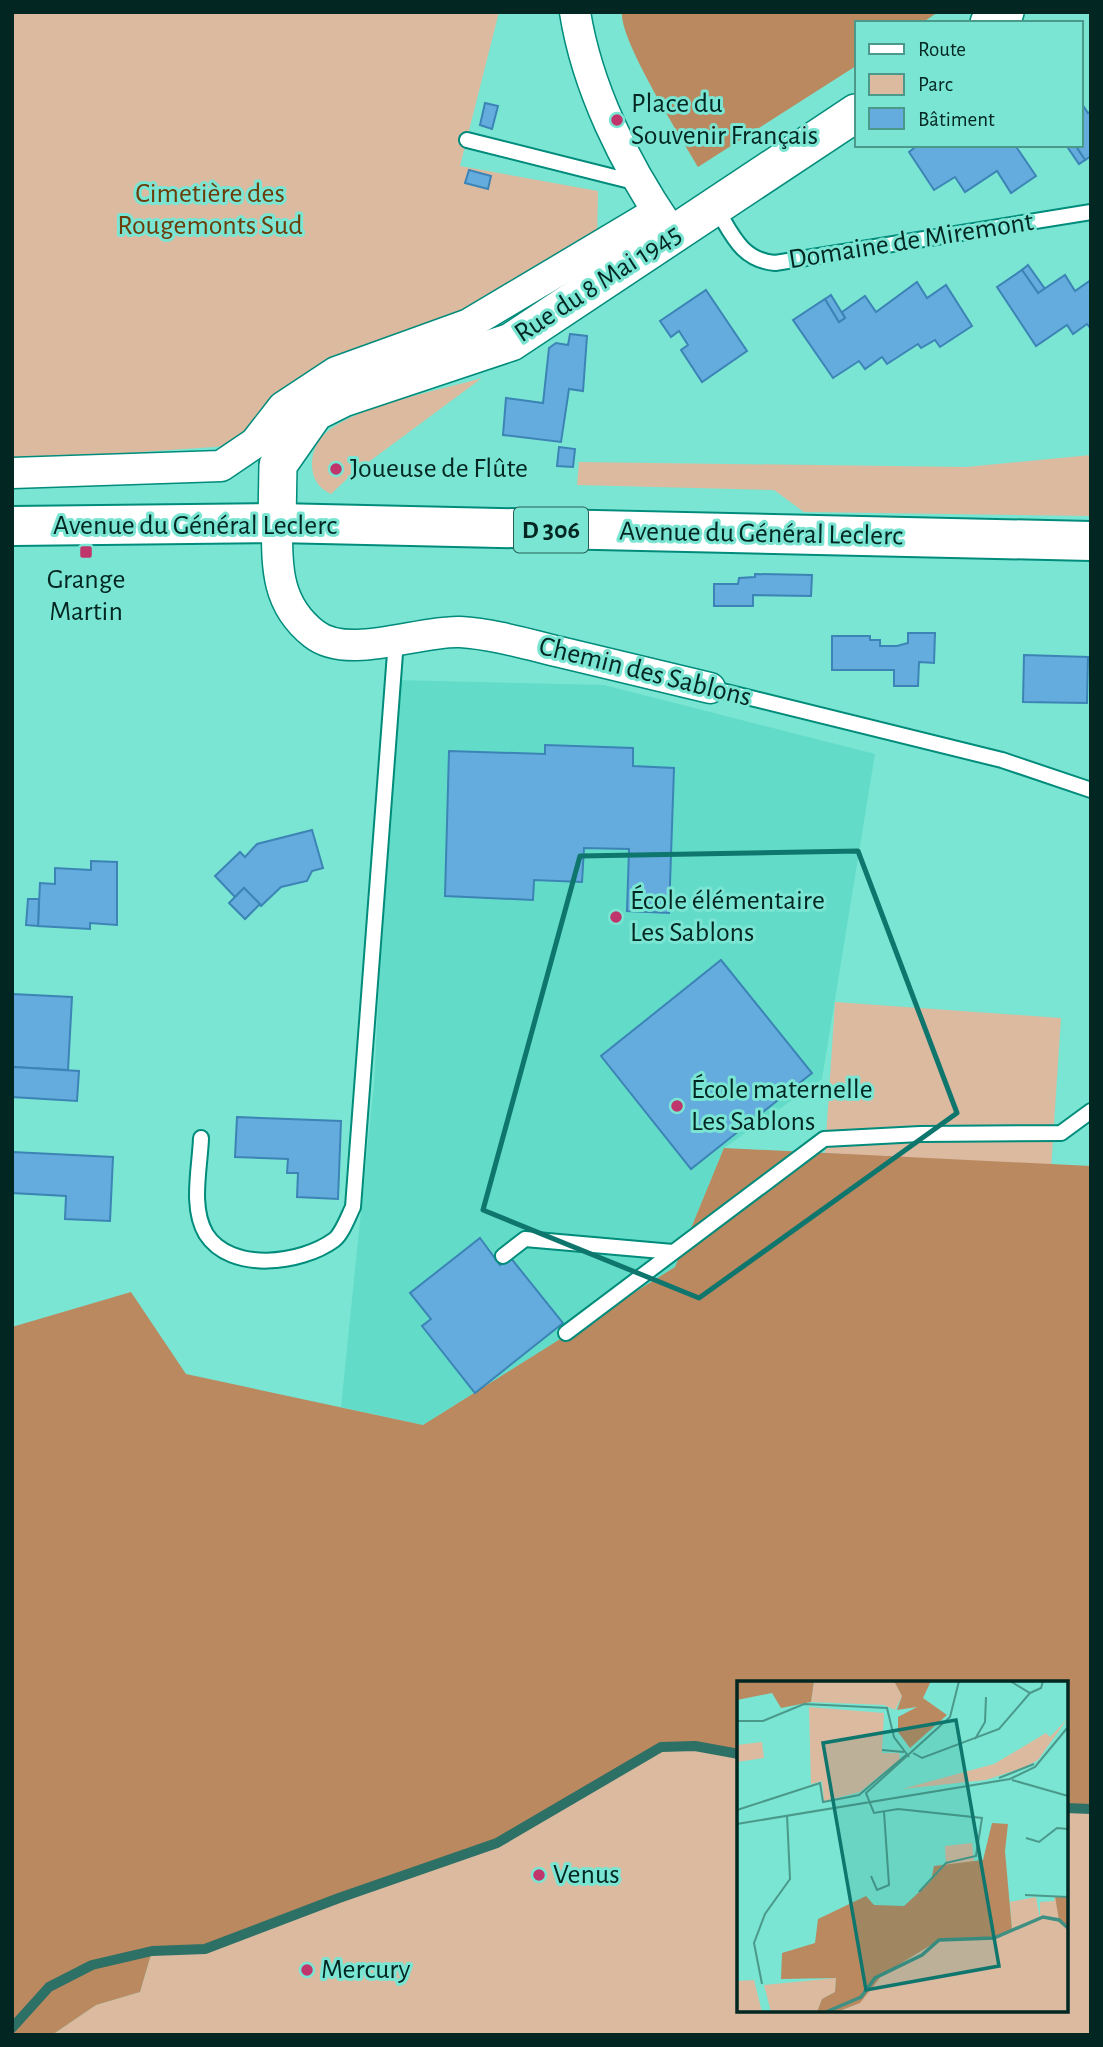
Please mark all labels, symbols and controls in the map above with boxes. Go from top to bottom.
legend [855,21,1082,147]
text: Route [918,39,966,60]
text: Parc [918,74,953,95]
place label: Place du Souvenir Français [631,90,818,150]
text: Bâtiment [918,109,995,130]
marker: Place du Souvenir Français [609,112,625,128]
park label: Cimetière des Rougemonts Sud [117,180,303,240]
street label: Domaine de Miremont [786,208,1036,274]
street label: Rue du 8 Mai 1945 [510,220,686,348]
place label: Joueuse de Flûte [350,455,528,483]
marker: Joueuse de Flûte [328,461,344,477]
road number: D 306 [514,508,588,552]
street label: Avenue du Général Leclerc [53,512,337,540]
street label: Avenue du Général Leclerc [619,518,903,550]
marker: Grange Martin [78,544,94,560]
place label: Grange Martin [47,566,125,626]
street label: Chemin des Sablons [536,632,754,712]
place label: École élémentaire Les Sablons [630,884,825,947]
marker: École élémentaire Les Sablons [608,909,624,925]
place label: École maternelle Les Sablons [691,1073,873,1136]
marker: École maternelle Les Sablons [669,1098,685,1114]
inset map [737,1681,1068,2012]
place label: Venus [553,1861,620,1889]
marker: Venus [531,1867,547,1883]
place label: Mercury [321,1956,411,1984]
marker: Mercury [299,1962,315,1978]

